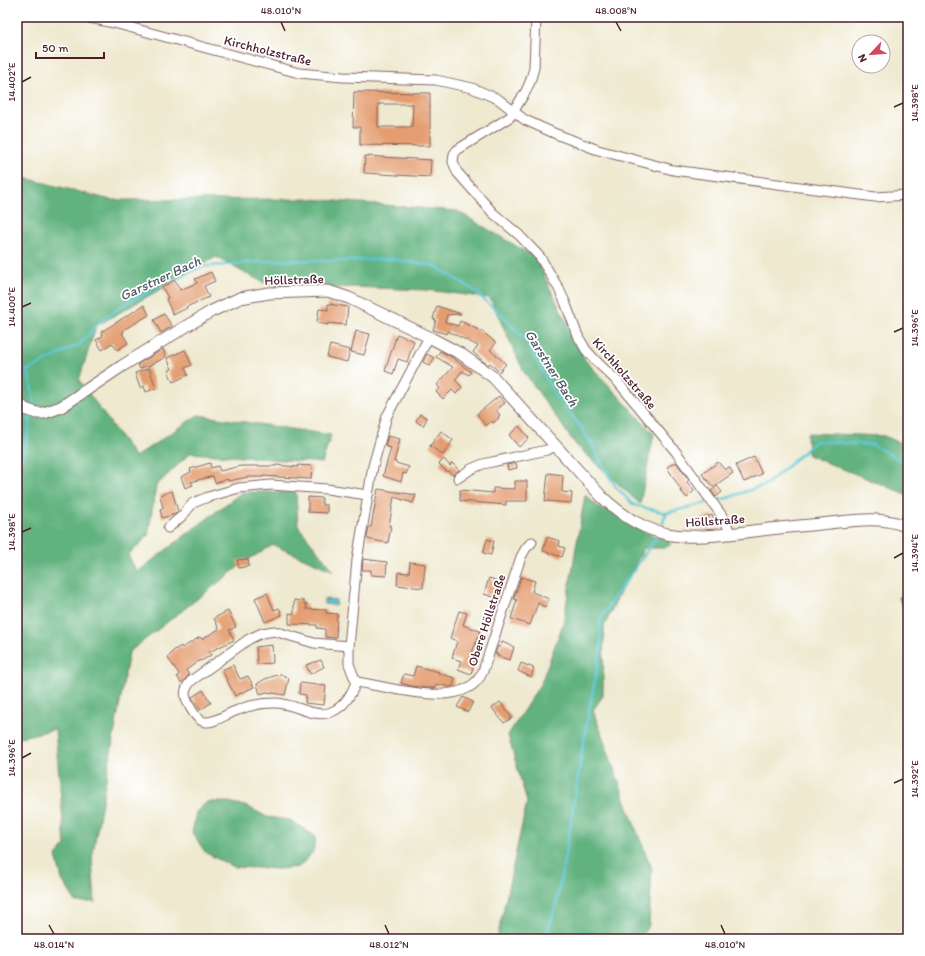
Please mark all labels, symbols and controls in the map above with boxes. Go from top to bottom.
text: 48.010°N [261,4,302,17]
text: 48.008°N [595,4,637,17]
street label: Kirchholzstraße [223,32,313,69]
scale bar [36,34,104,60]
north arrow [851,34,891,74]
text: 50 m [42,41,68,55]
text: N [855,52,870,64]
text: 14.402°E [5,62,18,102]
text: 14.398°E [908,84,921,122]
water label: Garstner Bach [117,252,204,305]
street label: Höllstraße [264,271,324,288]
text: 14.400°E [5,287,18,327]
text: 14.396°E [908,309,921,347]
water label: Garstner Bach [521,327,582,410]
street label: Kirchholzstraße [590,335,660,412]
street label: Höllstraße [685,511,745,530]
text: 14.398°E [5,513,18,551]
text: 14.394°E [908,533,921,572]
street label: Obere Höllstraße [464,572,508,668]
text: 14.396°E [5,739,18,777]
text: 14.392°E [908,760,921,798]
text: 48.014°N [34,938,74,951]
text: 48.012°N [369,938,409,951]
text: 48.010°N [705,938,746,951]

